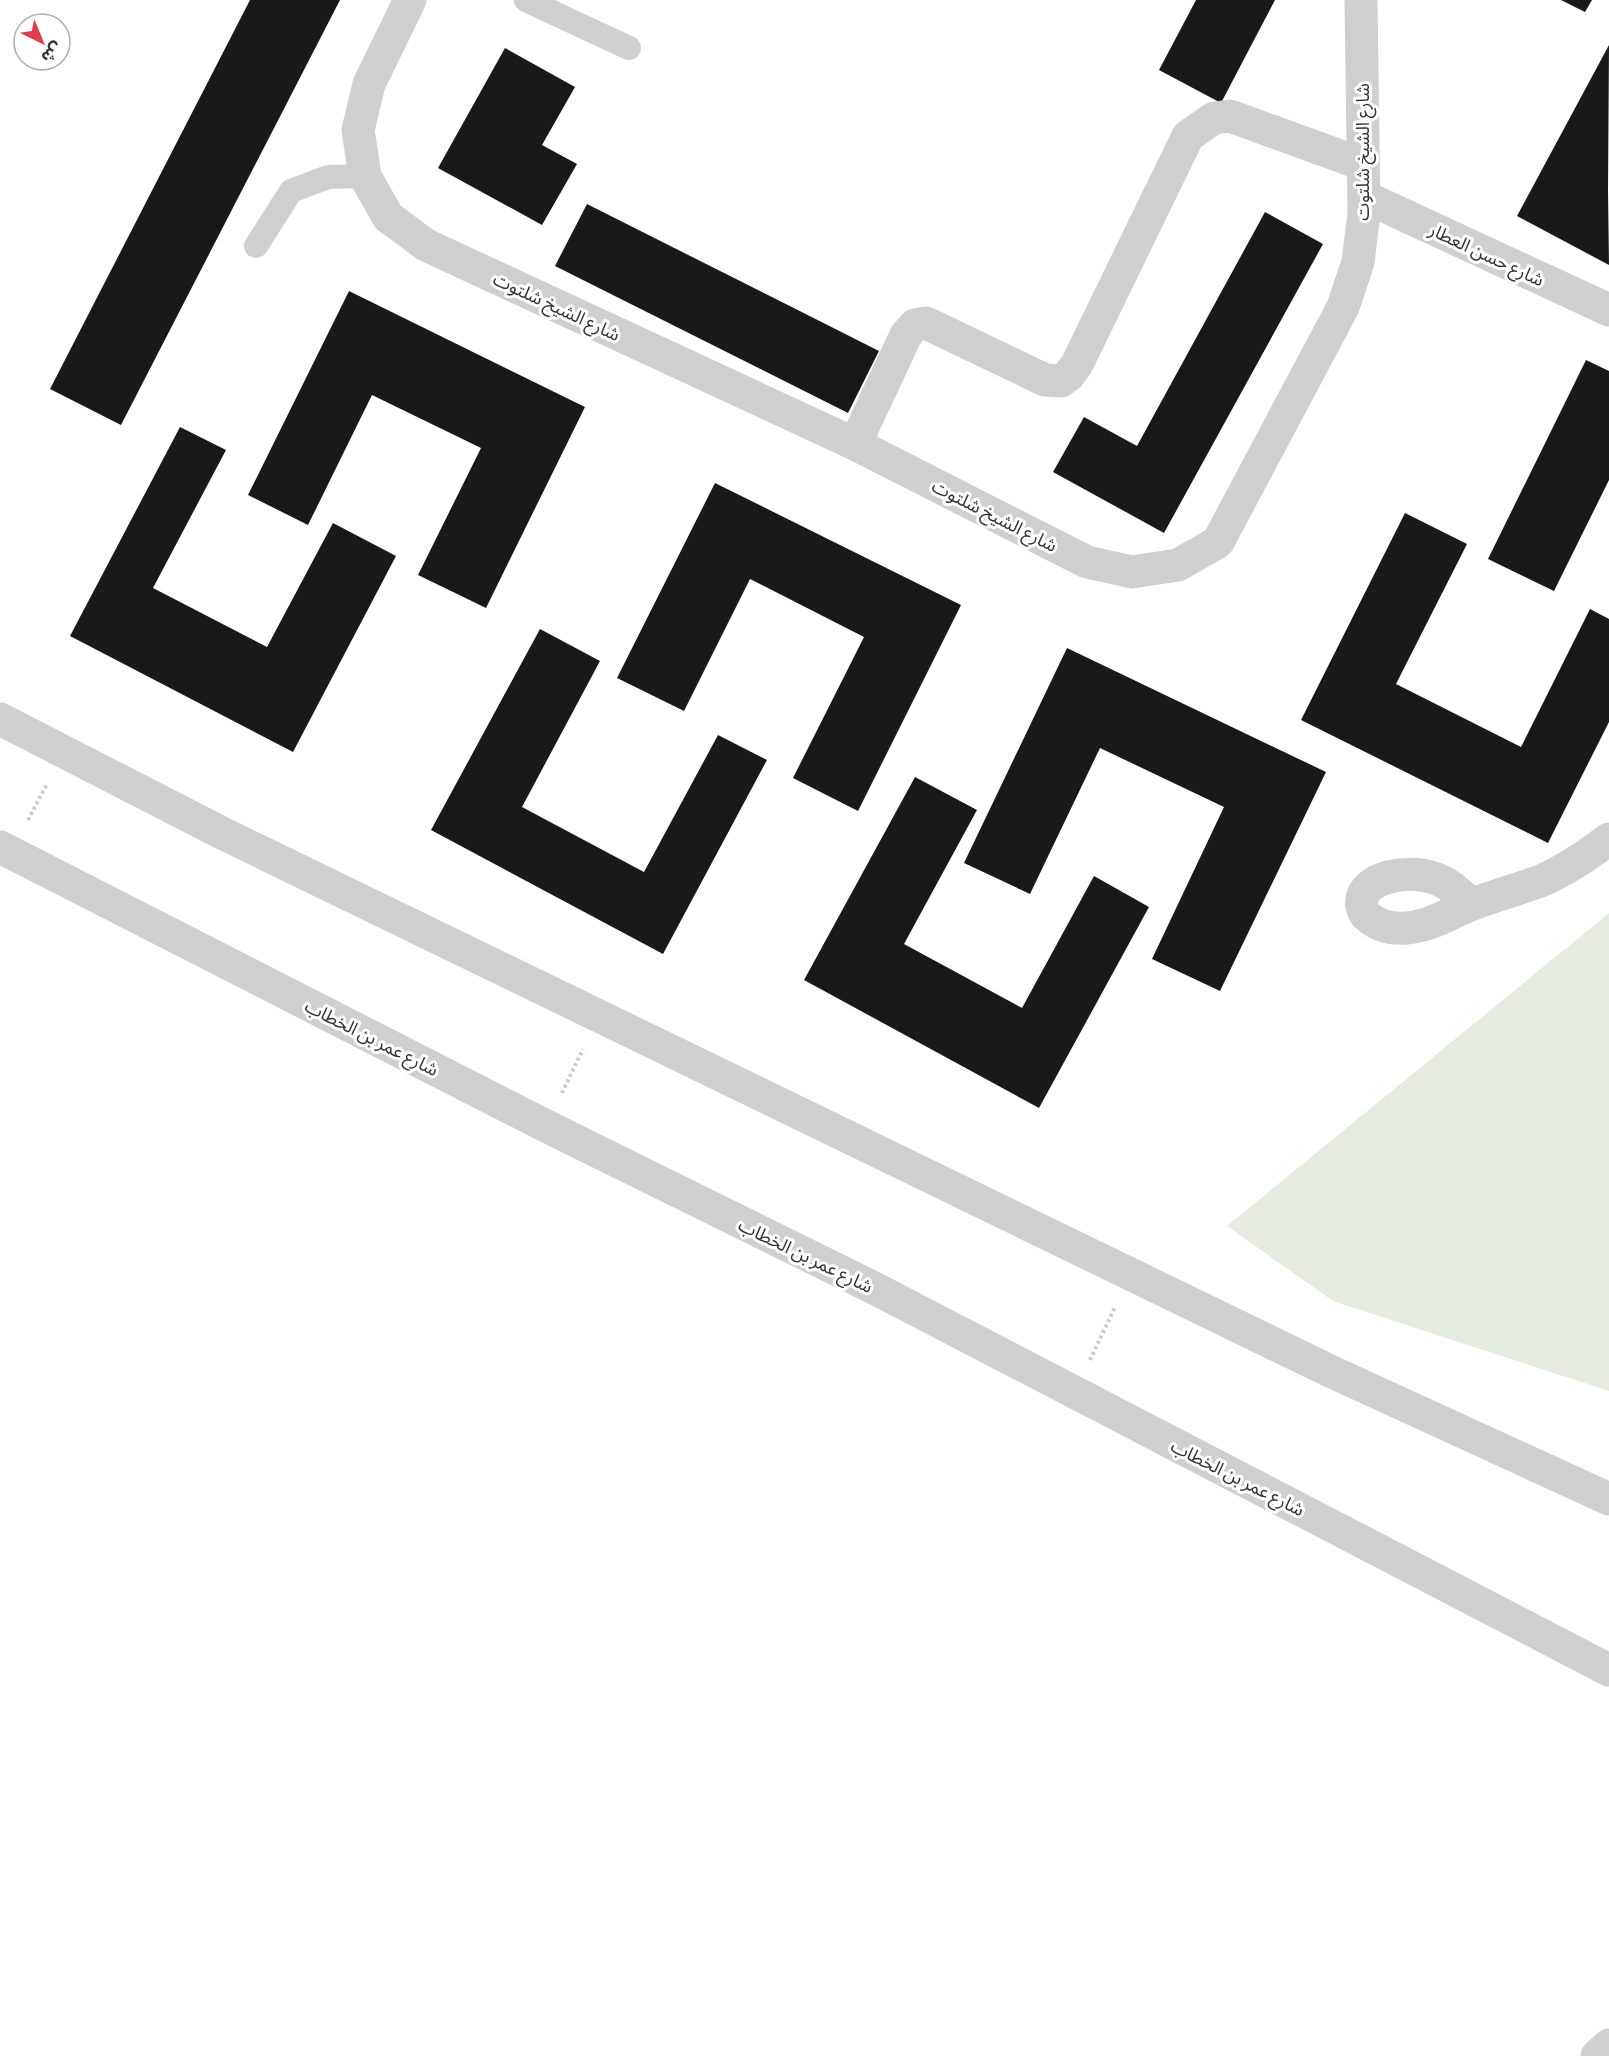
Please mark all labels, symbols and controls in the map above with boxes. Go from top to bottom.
north arrow [12,12,72,72]
text: ش [37,38,67,68]
street label: شارع الشيخ شلتوت [1351,83,1377,221]
street label: شارع حسن العطار [1423,217,1548,294]
street label: شارع الشيخ شلتوت [488,267,624,349]
street label: شارع الشيخ شلتوت [927,474,1061,560]
street label: شارع عمر بن الخطاب [300,994,442,1084]
street label: شارع عمر بن الخطاب [733,1213,877,1301]
street label: شارع عمر بن الخطاب [1166,1434,1308,1524]

